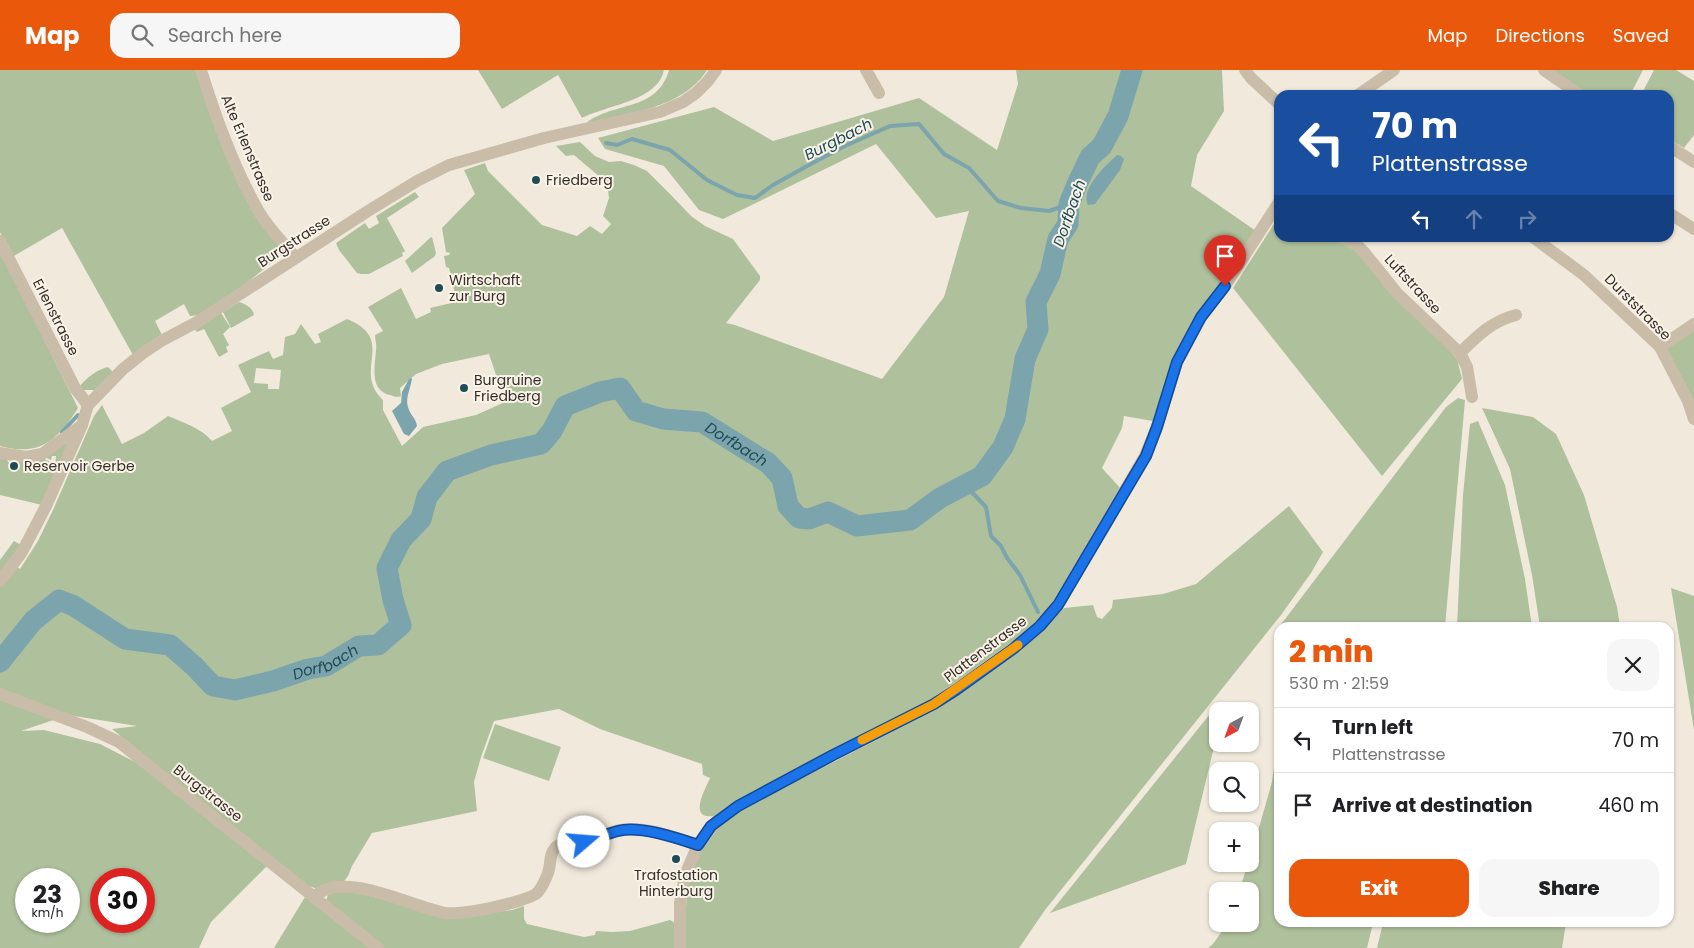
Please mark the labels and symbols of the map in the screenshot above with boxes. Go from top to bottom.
street label: Alte Erlenstrasse [216,91,280,205]
water label: Burgbach [800,113,876,165]
place label: Friedberg [546,170,613,190]
marker: Friedberg [530,174,542,186]
water label: Dorfbach [1048,177,1090,249]
street label: Burgstrasse [254,210,334,272]
pin [1204,235,1246,286]
street label: Luftstrasse [1380,250,1446,319]
street label: Durststrasse [1600,269,1676,345]
place label: Wirtschaft zur Burg [449,270,520,306]
street label: Erlenstrasse [28,275,84,359]
marker: Wirtschaft zur Burg [433,282,445,294]
place label: Burgruine Friedberg [474,370,542,406]
marker: Burgruine Friedberg [458,382,470,394]
water label: Dorfbach [702,416,772,471]
place label: Reservoir Gerbe [24,456,135,476]
marker: Reservoir Gerbe [8,460,20,472]
street label: Plattenstrasse [939,611,1031,687]
water label: Dorfbach [289,639,362,684]
north arrow [1209,702,1259,752]
street label: Burgstrasse [169,760,247,827]
position arrow [557,815,609,867]
marker: Trafostation Hinterburg [670,853,682,865]
place label: Trafostation Hinterburg [634,865,718,901]
speed limit sign: 30 [90,868,155,933]

